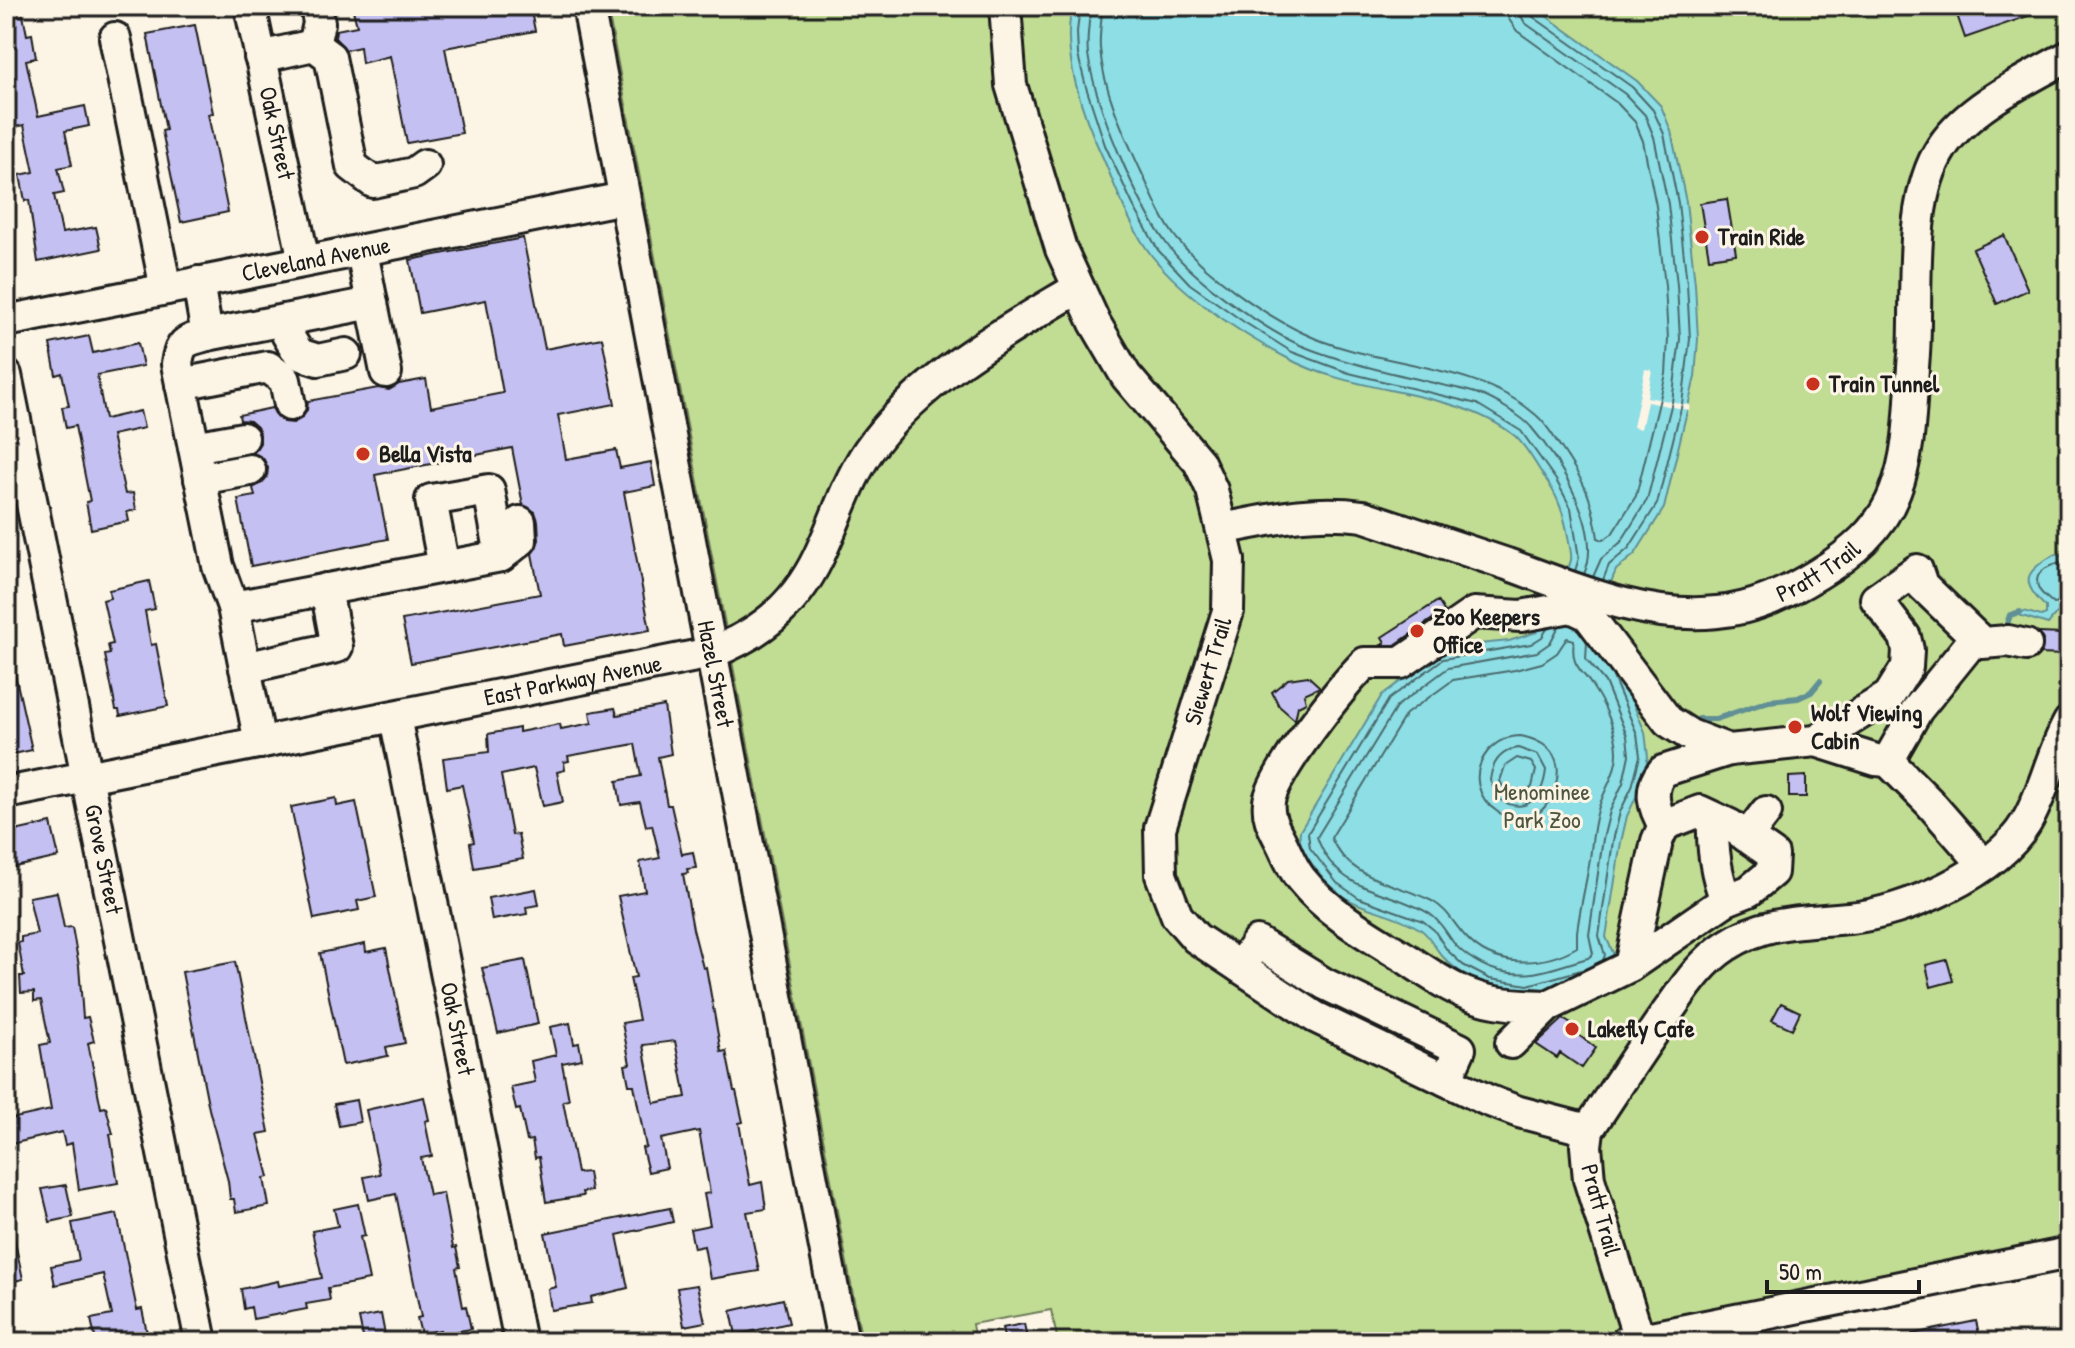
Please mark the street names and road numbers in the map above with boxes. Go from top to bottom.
street label: Oak Street [252,84,303,183]
street label: Cleveland Avenue [239,228,393,289]
street label: Pratt Trail [1771,532,1867,609]
street label: Siewert Trail [1175,612,1239,729]
street label: Hazel Street [691,618,742,731]
street label: East Parkway Avenue [481,646,665,713]
street label: Grove Street [78,801,131,917]
street label: Oak Street [433,979,483,1079]
street label: Pratt Trail [1574,1160,1630,1260]

